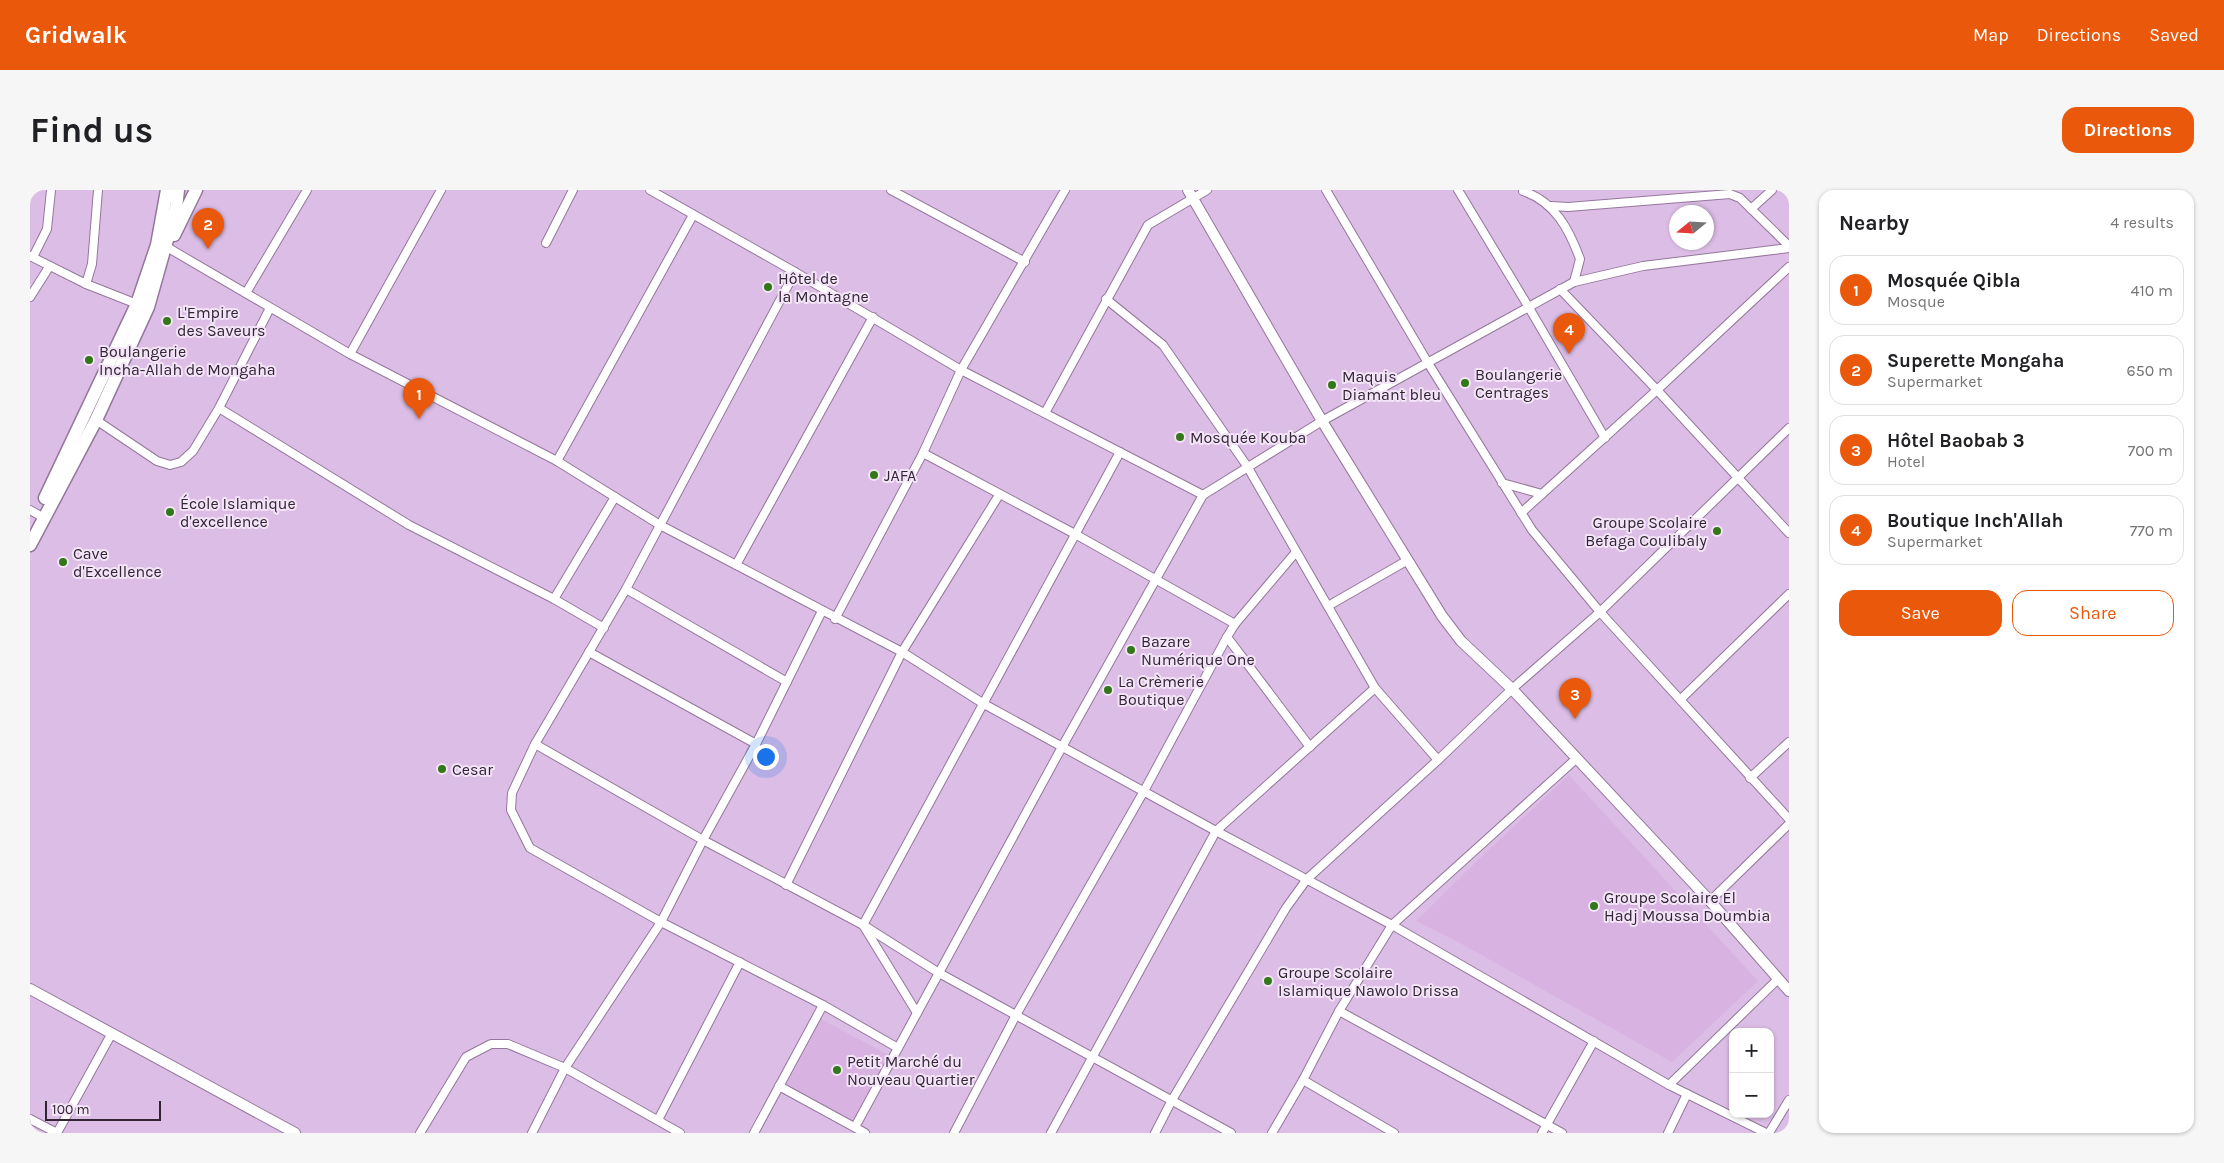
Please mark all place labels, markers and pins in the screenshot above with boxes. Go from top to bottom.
pin: 2 [192,208,224,249]
place label: Hôtel de la Montagne [778,269,869,306]
marker: Hôtel de la Montagne [762,281,774,293]
place label: L'Empire des Saveurs [177,303,266,340]
pin: 4 [1553,313,1585,354]
marker: L'Empire des Saveurs [161,315,173,327]
place label: Boulangerie Incha-Allah de Mongaha [99,342,276,379]
marker: Boulangerie Incha-Allah de Mongaha [83,354,95,366]
place label: Boulangerie Centrages [1475,365,1562,402]
place label: Maquis Diamant bleu [1342,367,1441,404]
marker: Boulangerie Centrages [1459,377,1471,389]
pin: 1 [403,378,435,419]
marker: Maquis Diamant bleu [1326,379,1338,391]
place label: Mosquée Kouba [1190,428,1306,447]
marker: Mosquée Kouba [1174,431,1186,443]
place label: JAFA [884,466,916,485]
marker: JAFA [868,469,880,481]
place label: École Islamique d'excellence [180,494,296,531]
marker: École Islamique d'excellence [164,506,176,518]
place label: Groupe Scolaire Befaga Coulibaly [1585,513,1708,550]
marker: Groupe Scolaire Befaga Coulibaly [1711,525,1723,537]
place label: Cave d'Excellence [73,544,162,581]
marker: Cave d'Excellence [57,556,69,568]
place label: Bazare Numérique One [1141,632,1255,669]
marker: Bazare Numérique One [1125,644,1137,656]
place label: La Crèmerie Boutique [1118,672,1204,709]
pin: 3 [1559,678,1591,719]
marker: La Crèmerie Boutique [1102,684,1114,696]
place label: Cesar [452,760,493,779]
marker: Cesar [436,763,448,775]
place label: Groupe Scolaire El Hadj Moussa Doumbia [1604,888,1770,925]
marker: Groupe Scolaire El Hadj Moussa Doumbia [1588,900,1600,912]
place label: Groupe Scolaire Islamique Nawolo Drissa [1278,963,1459,1000]
marker: Groupe Scolaire Islamique Nawolo Drissa [1262,975,1274,987]
place label: Petit Marché du Nouveau Quartier [847,1052,975,1089]
marker: Petit Marché du Nouveau Quartier [831,1064,843,1076]

